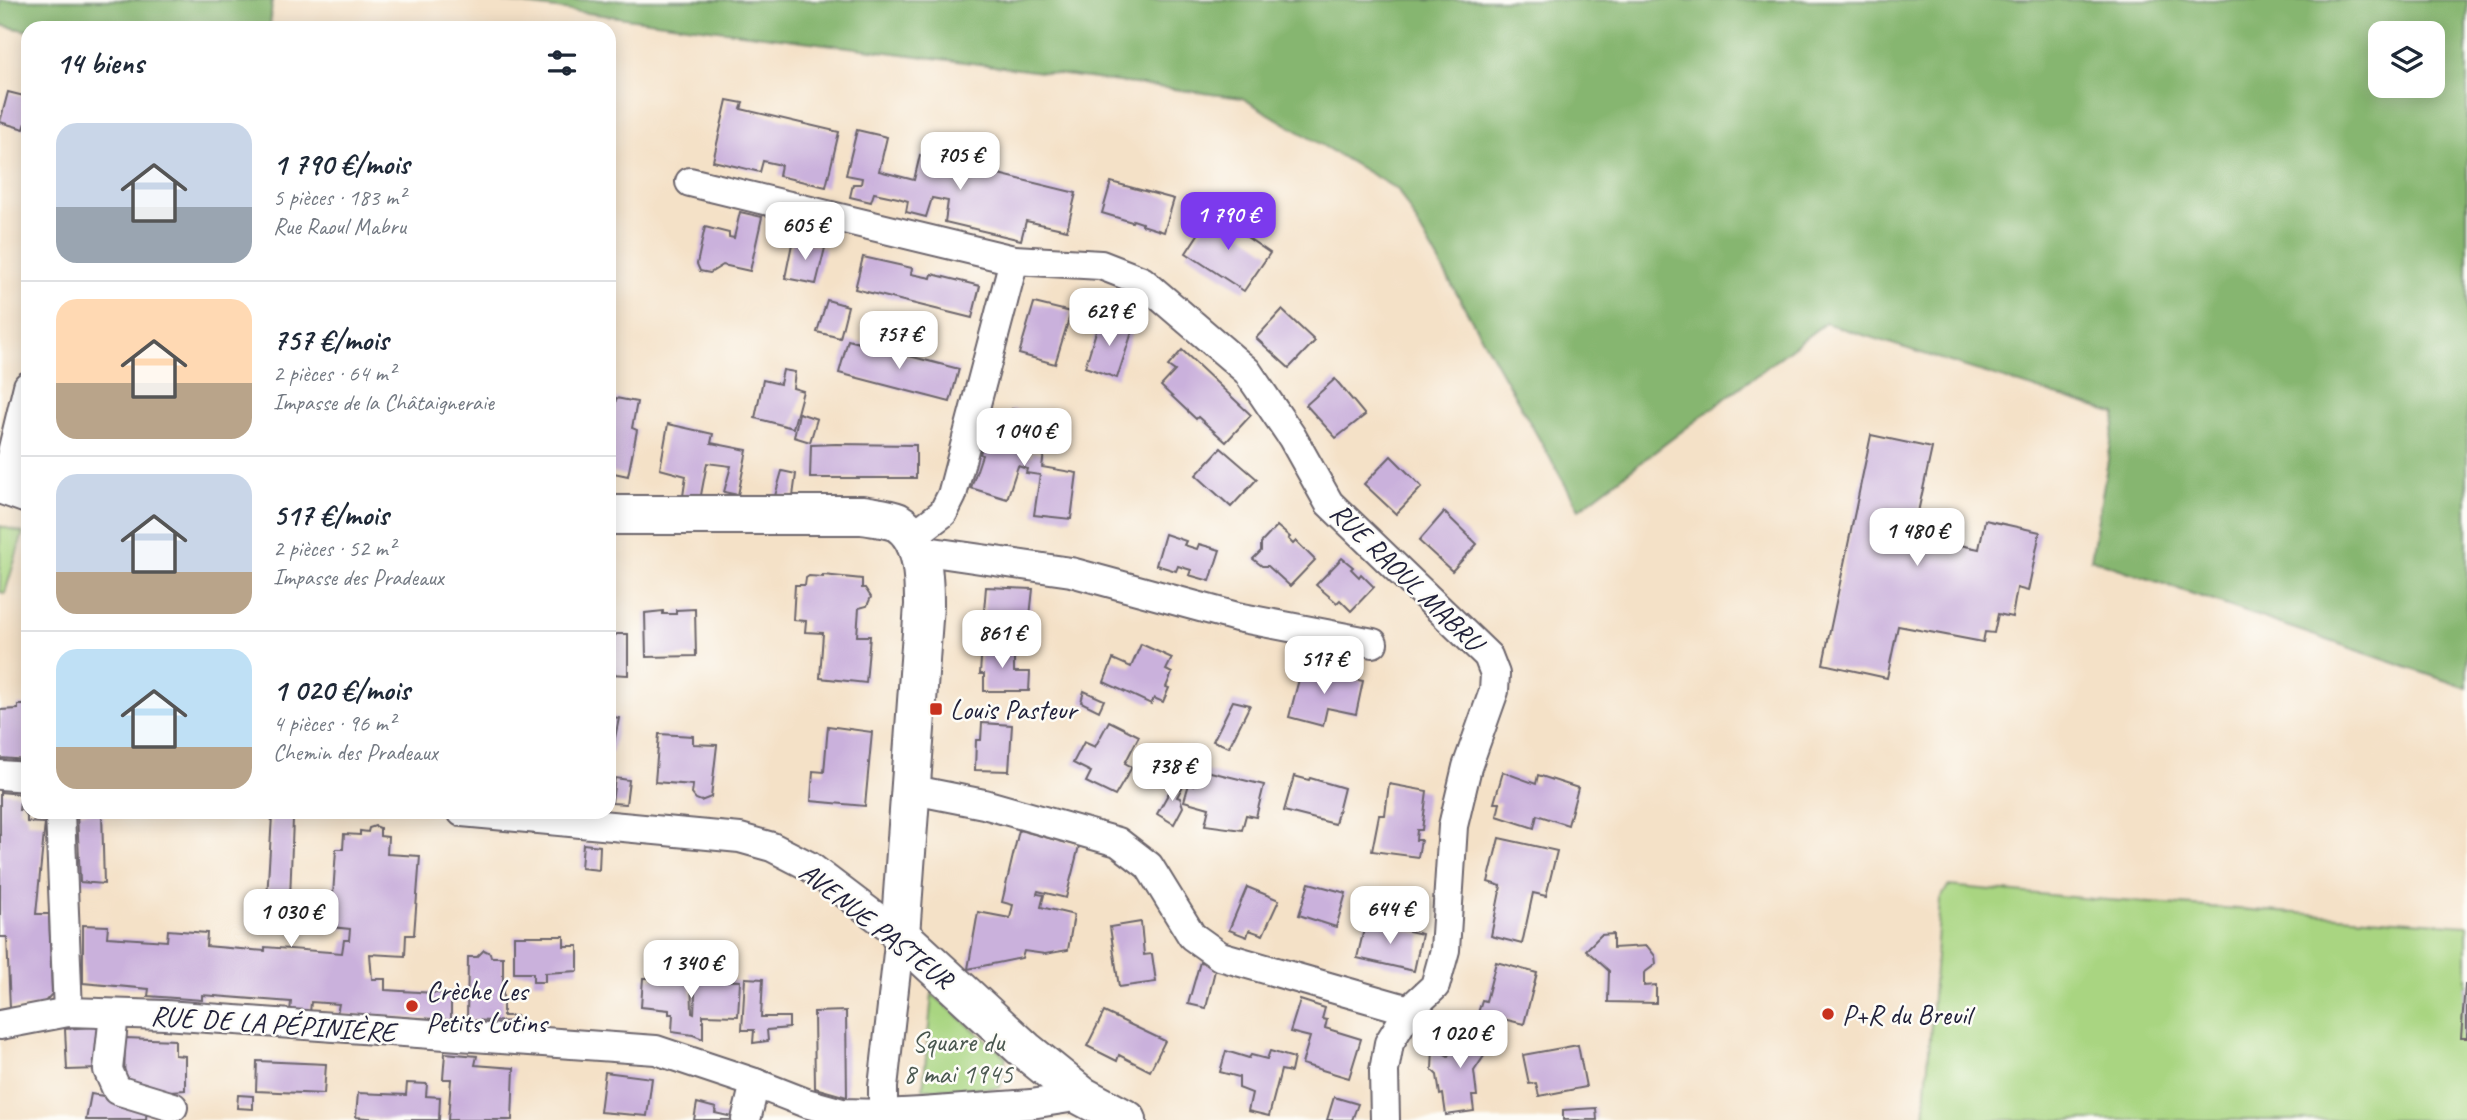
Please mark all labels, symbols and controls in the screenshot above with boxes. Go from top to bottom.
map controls [2368,21,2445,98]
button: layers [2368,21,2445,98]
text: 14 biens [56,44,144,82]
icon: filters [543,44,581,82]
pin: 705 € [911,132,1009,192]
text: 705 € [937,140,983,169]
text: 1 790 €/mois [273,145,409,183]
icon: home [112,151,196,235]
text: 5 pièces · 183 m² [273,183,405,212]
pin: 1 790 € [1163,192,1293,252]
text: 1 790 € [1197,200,1259,229]
pin: 605 € [756,202,854,262]
text: 605 € [781,210,829,239]
text: Rue Raoul Mabru [273,212,406,241]
pin: 629 € [1060,288,1158,348]
text: 629 € [1085,296,1133,325]
pin: 757 € [850,312,948,371]
text: 757 € [876,319,922,348]
text: 757 €/mois [273,321,388,359]
icon: home [112,327,196,411]
text: 2 pièces · 64 m² [273,359,395,388]
text: Impasse de la Châtaigneraie [273,388,494,417]
pin: 1 040 € [959,408,1089,468]
text: 1 040 € [993,416,1055,445]
street label: RUE RAOUL MABRU [1323,495,1494,662]
text: 517 €/mois [273,496,388,534]
icon: home [112,502,196,586]
pin: 1 480 € [1852,508,1982,568]
text: 1 480 € [1886,516,1948,545]
text: 2 pièces · 52 m² [273,534,395,563]
text: Impasse des Pradeaux [273,563,444,592]
pin: 861 € [953,610,1051,670]
text: 861 € [978,618,1026,647]
pin: 517 € [1275,636,1373,696]
text: 517 € [1301,644,1347,673]
text: 1 020 €/mois [273,671,410,709]
icon: home [112,677,196,761]
place label: Louis Pasteur [950,692,1079,727]
marker: Louis Pasteur [928,701,944,717]
text: 4 pièces · 96 m² [273,709,395,738]
text: Chemin des Pradeaux [273,738,438,767]
pin: 738 € [1123,744,1221,803]
text: 738 € [1149,751,1195,780]
street label: AVENUE PASTEUR [793,854,962,998]
pin: 644 € [1341,886,1439,946]
pin: 1 030 € [226,890,356,949]
text: 644 € [1366,894,1414,923]
text: 1 030 € [260,897,322,926]
pin: 1 340 € [626,940,756,1000]
text: 1 340 € [660,948,722,977]
place label: Crèche Les Petits Lutins [426,973,549,1040]
place label: P+R du Breuil [1842,997,1976,1032]
street label: RUE DE LA PÉPINIÈRE [150,998,399,1050]
marker: Crèche Les Petits Lutins [404,998,420,1014]
marker: P+R du Breuil [1820,1006,1836,1022]
pin: 1 020 € [1395,1010,1525,1070]
text: 1 020 € [1429,1018,1491,1047]
park label: Square du 8 mai 1945 [903,1024,1014,1091]

